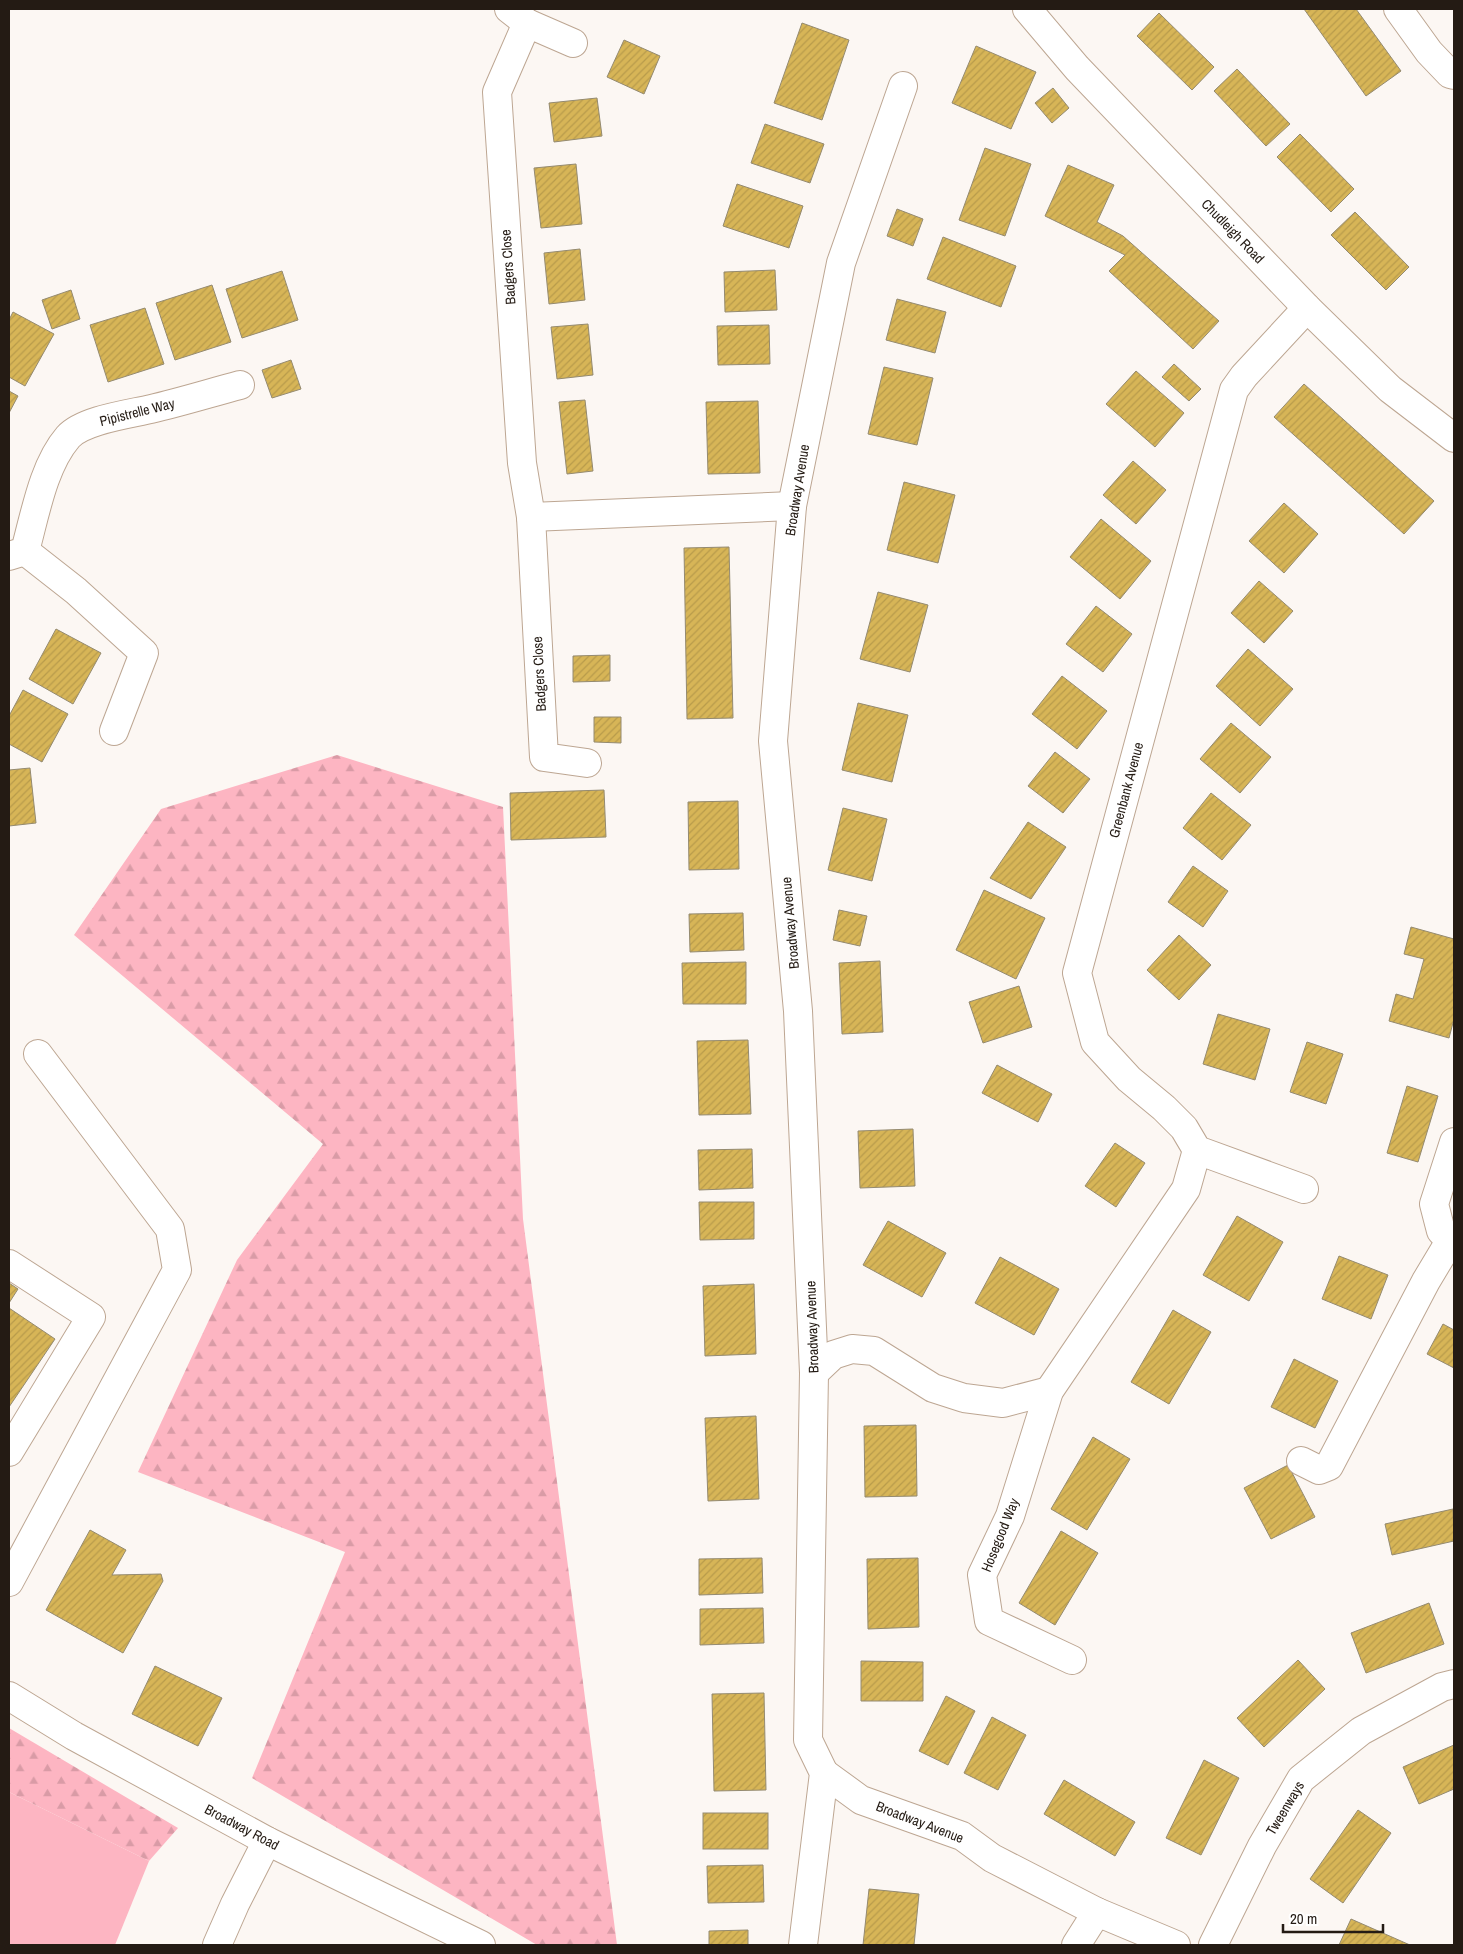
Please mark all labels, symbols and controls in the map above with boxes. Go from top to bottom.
street label: Chudleigh Road [1198,195,1268,267]
street label: Badgers Close [496,229,520,305]
street label: Pipistrelle Way [98,394,177,430]
street label: Broadway Avenue [781,443,813,537]
street label: Badgers Close [528,636,550,712]
street label: Greenbank Avenue [1105,740,1147,840]
street label: Broadway Avenue [777,876,803,970]
street label: Broadway Avenue [801,1281,823,1373]
street label: Hosegood Way [977,1495,1023,1575]
street label: Tweenways [1262,1777,1308,1838]
street label: Broadway Avenue [874,1797,966,1847]
street label: Broadway Road [202,1800,282,1854]
scale bar [1283,1902,1383,1934]
text: 20 m [1290,1908,1317,1929]

